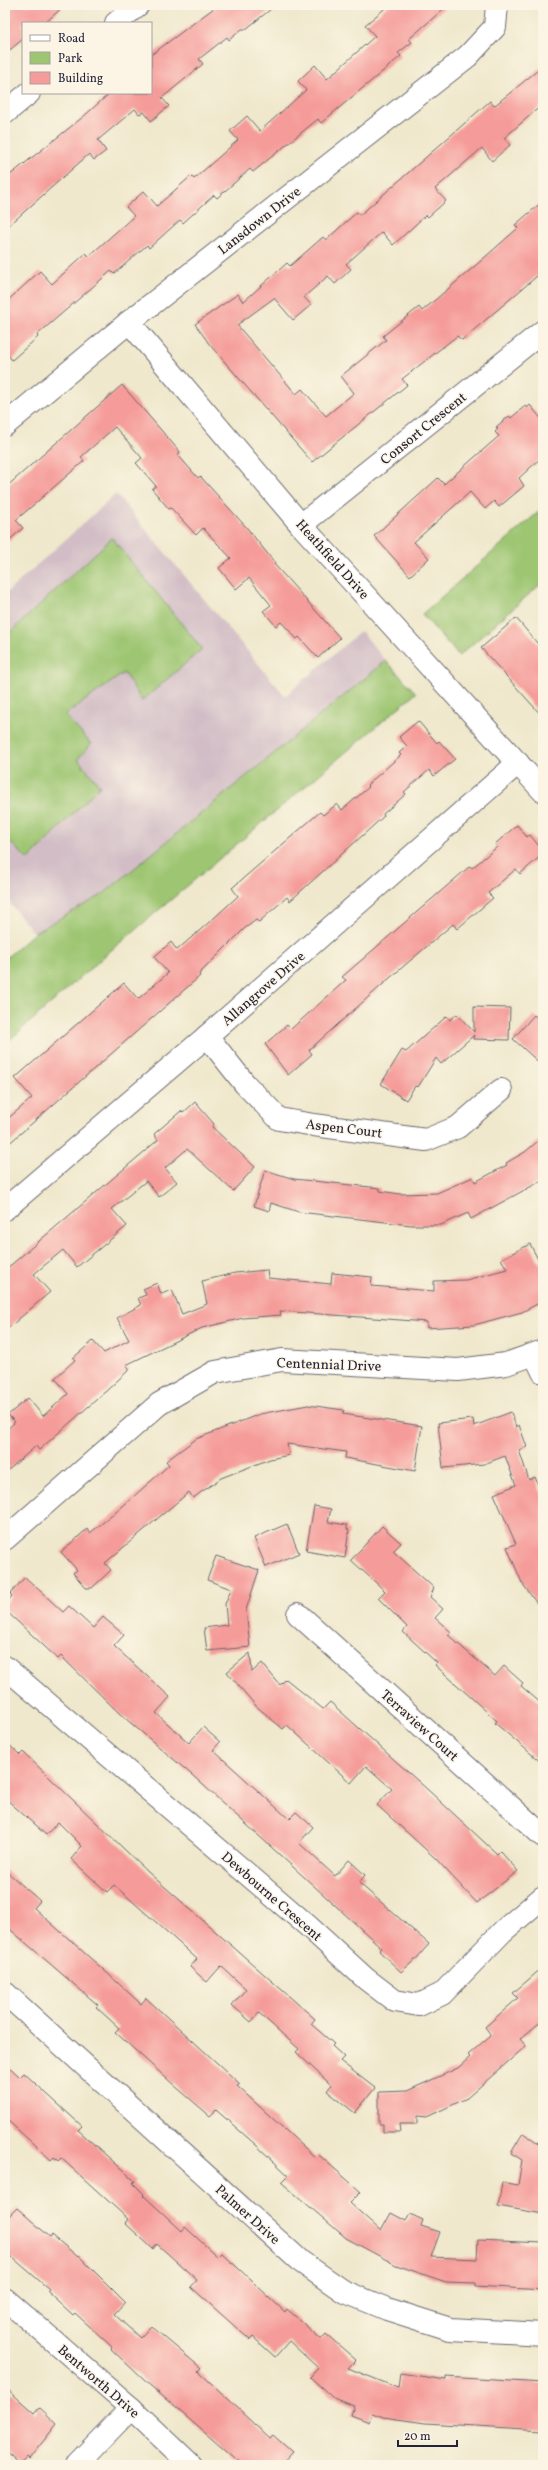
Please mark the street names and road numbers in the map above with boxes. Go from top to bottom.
street label: Lansdown Drive [214,183,306,260]
street label: Consort Crescent [377,388,471,470]
street label: Heathfield Drive [291,516,373,604]
street label: Allangrove Drive [218,947,310,1031]
street label: Aspen Court [304,1115,383,1144]
street label: Centennial Drive [276,1354,382,1377]
street label: Terraview Court [376,1686,462,1766]
street label: Dewbourne Crescent [216,1848,326,1946]
street label: Palmer Drive [210,2181,284,2250]
street label: Bentworth Drive [53,2341,143,2423]

